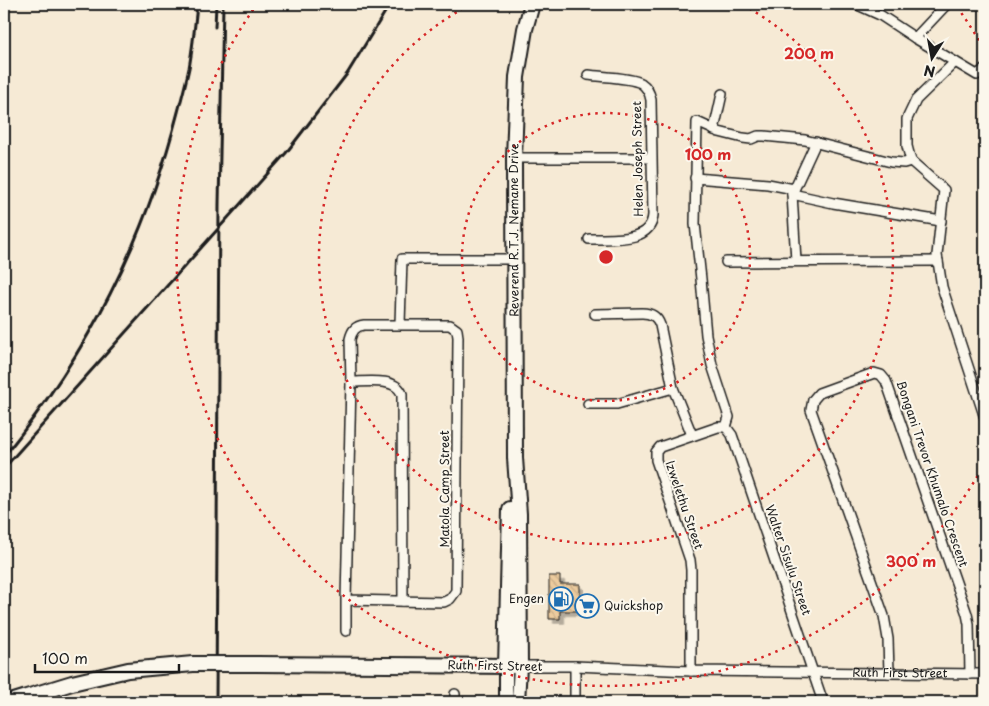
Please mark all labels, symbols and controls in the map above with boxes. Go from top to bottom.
north arrow [906,32,956,82]
text: 200 m [784,41,834,64]
text: N [922,60,937,83]
street label: Helen Joseph Street [627,101,647,217]
text: 100 m [685,142,731,165]
street label: Reverend R.T.J. Nemane Drive [504,143,523,317]
centre of rings [597,248,615,266]
street label: Bongani Trevor Khumalo Crescent [893,378,973,569]
street label: Matola Camp Street [435,430,453,548]
street label: Izwelethu Street [661,458,709,552]
street label: Walter Sisulu Street [762,502,816,618]
text: 300 m [886,549,936,572]
fuel station icon: Engen [548,586,574,612]
place label: Engen [509,589,544,607]
supermarket icon: Quickshop [574,593,600,619]
place label: Quickshop [604,596,663,614]
scale bar [35,641,179,673]
text: 100 m [42,646,88,669]
street label: Ruth First Street [447,655,543,675]
street label: Ruth First Street [852,663,948,682]

